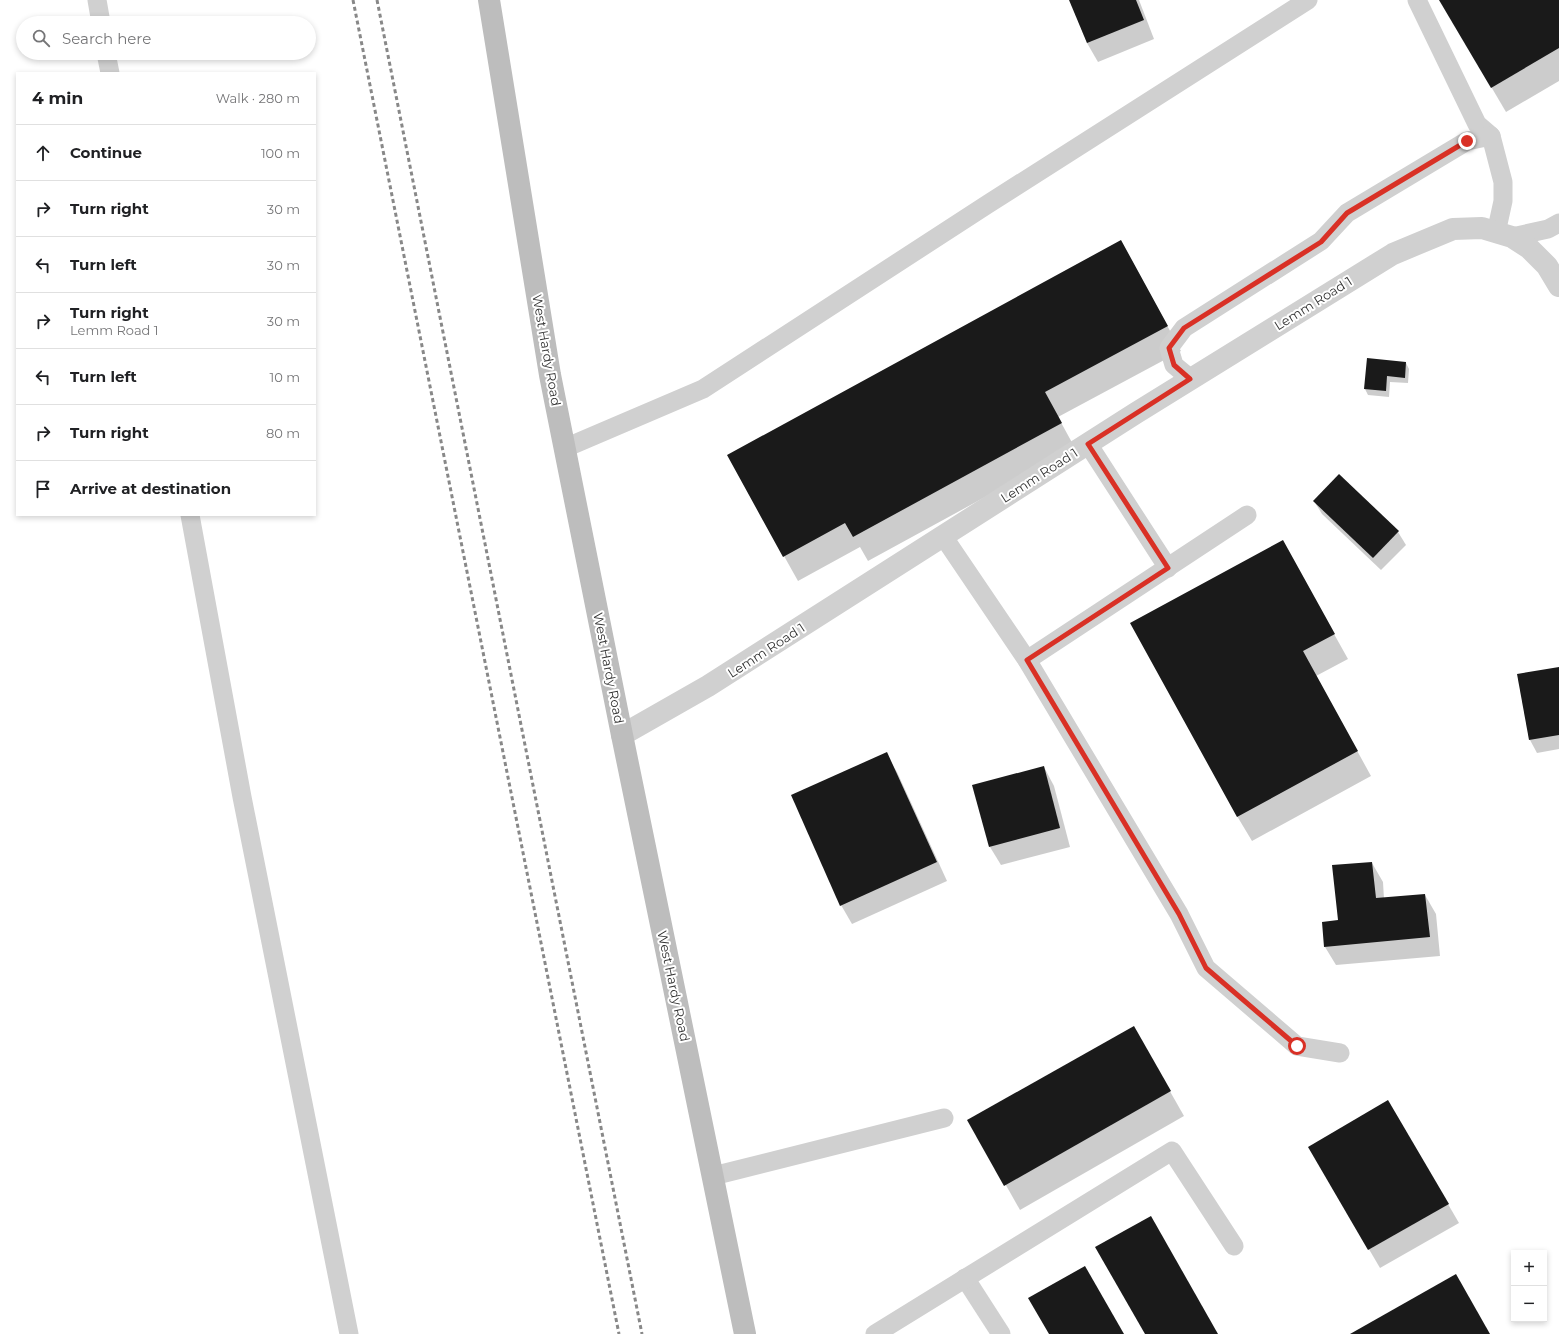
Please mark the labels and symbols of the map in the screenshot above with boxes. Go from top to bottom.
route end [1458,132,1476,150]
street label: Lemm Road 1 [1271,273,1355,333]
street label: West Hardy Road [529,293,565,407]
street label: Lemm Road 1 [998,444,1080,506]
street label: West Hardy Road [590,611,628,725]
street label: Lemm Road 1 [725,619,807,681]
street label: West Hardy Road [654,929,694,1043]
route start [1288,1037,1306,1055]

